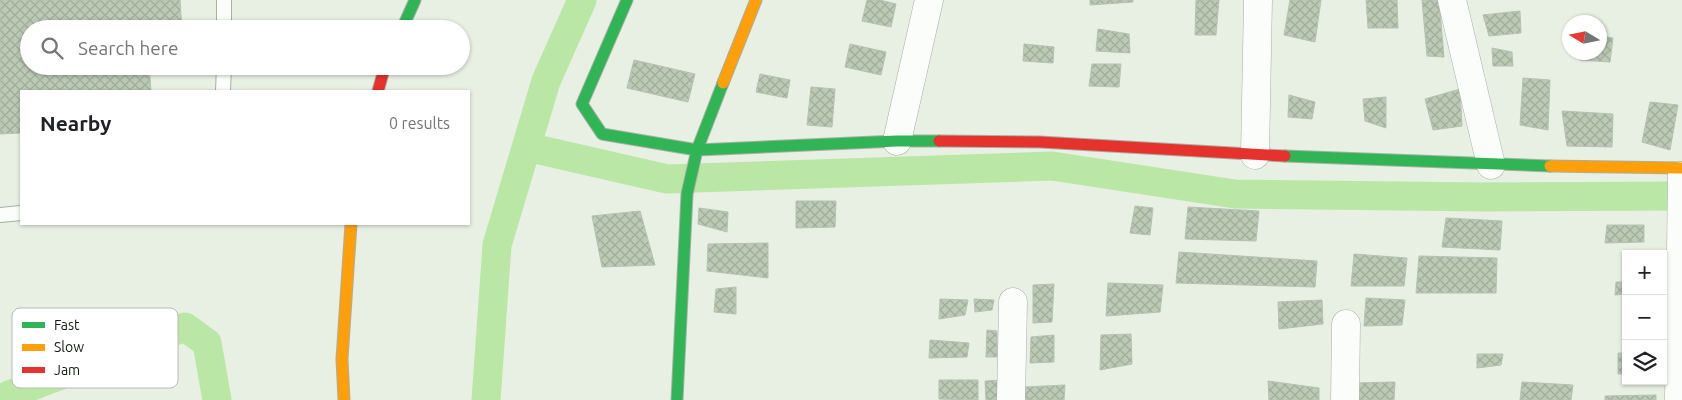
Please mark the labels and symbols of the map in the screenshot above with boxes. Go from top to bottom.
north arrow [1562,15,1607,60]
legend [12,308,178,388]
text: Fast [54,317,80,333]
text: Slow [54,339,84,355]
text: Jam [54,362,80,378]

